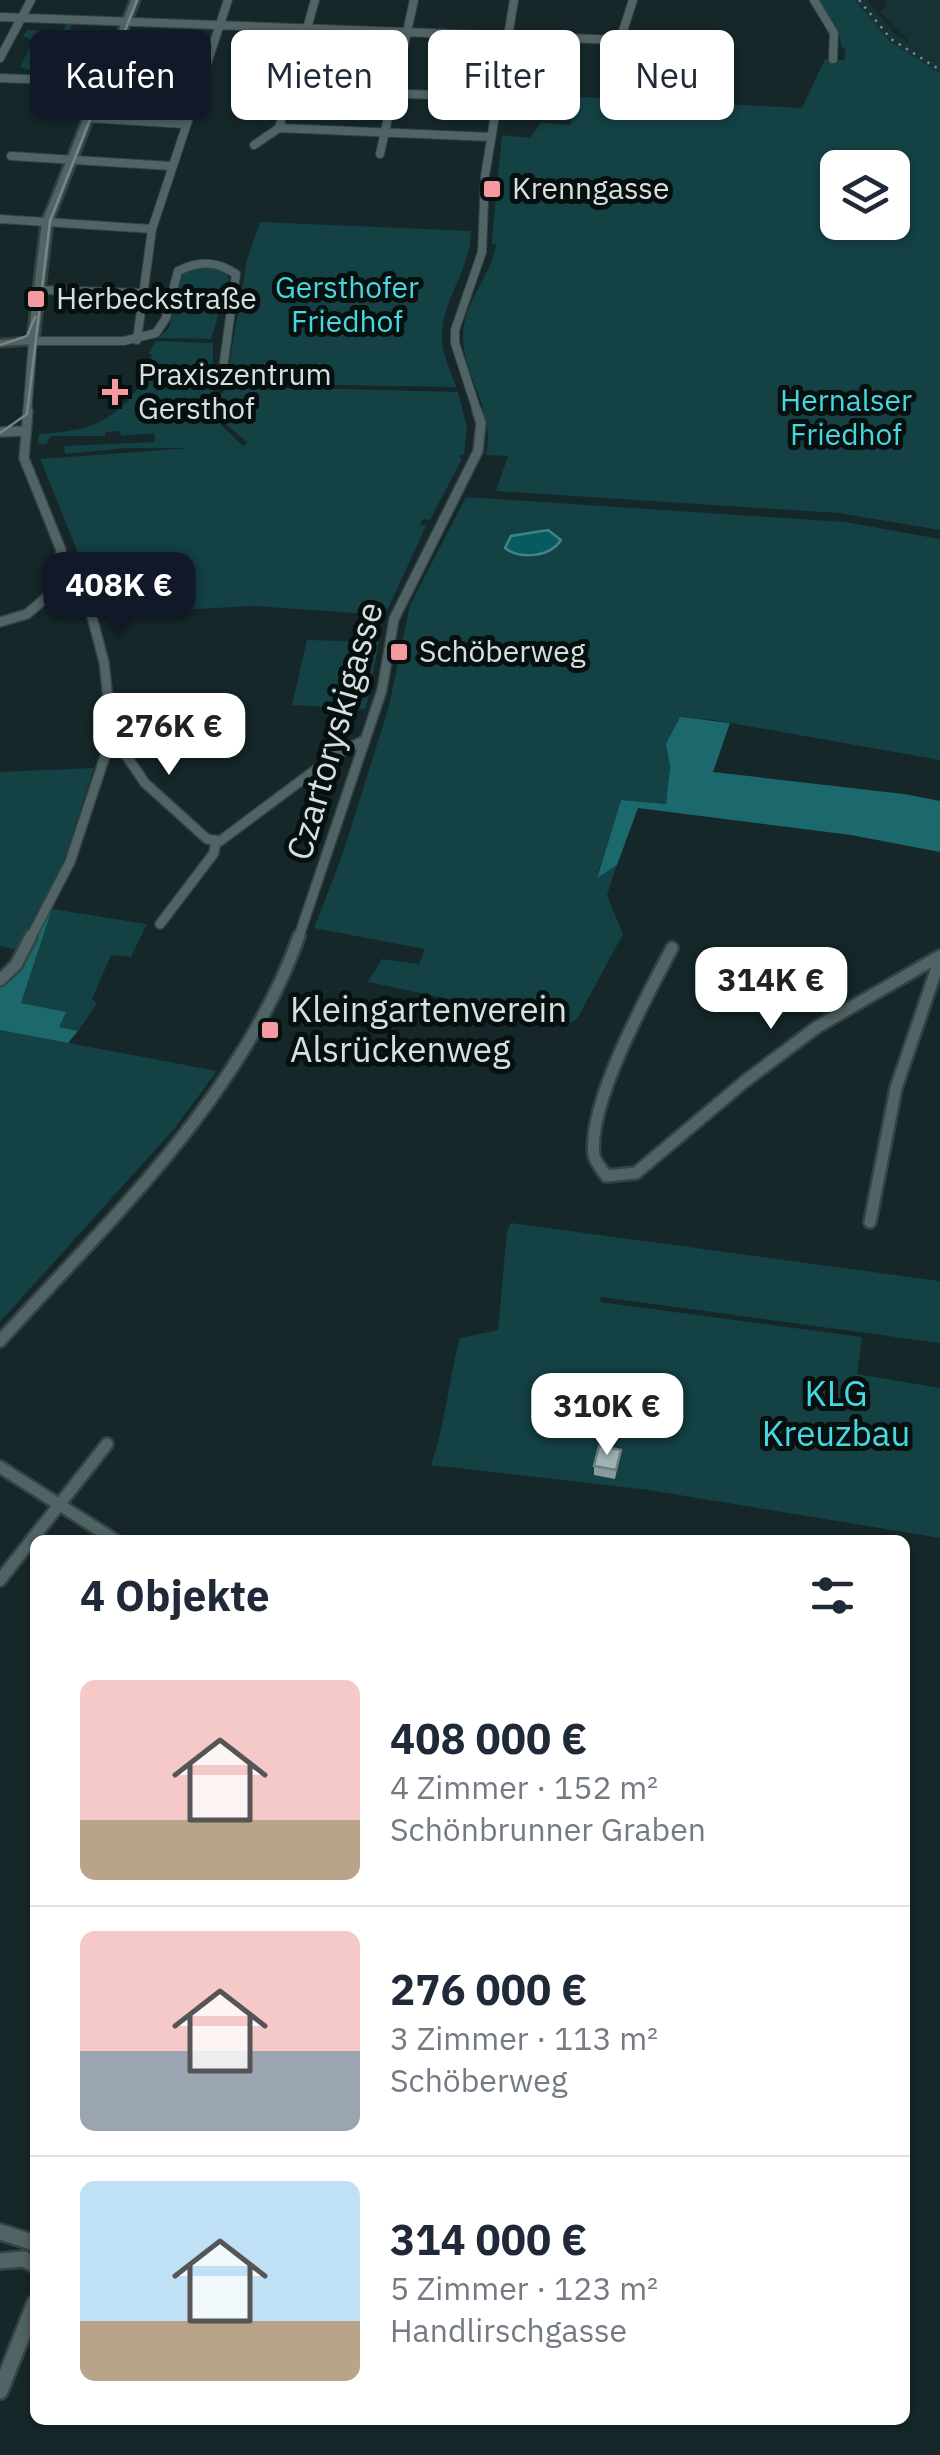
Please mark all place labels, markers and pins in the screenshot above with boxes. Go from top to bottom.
place label: Krenngasse [512,168,669,207]
marker: Krenngasse [481,178,503,200]
place label: Herbeckstraße [56,278,257,317]
marker: Herbeckstraße [25,288,47,310]
place label: Praxiszentrum Gersthof [138,354,332,427]
marker: Praxiszentrum Gersthof [102,379,128,405]
pin: 408K € [38,552,200,637]
place label: Schöberweg [419,631,586,670]
marker: Schöberweg [388,641,410,663]
pin: 276K € [88,693,250,778]
pin: 314K € [690,947,852,1032]
place label: Kleingartenverein Alsrückenweg [290,986,567,1072]
marker: Kleingartenverein Alsrückenweg [259,1019,281,1041]
pin: 310K € [526,1373,688,1458]

